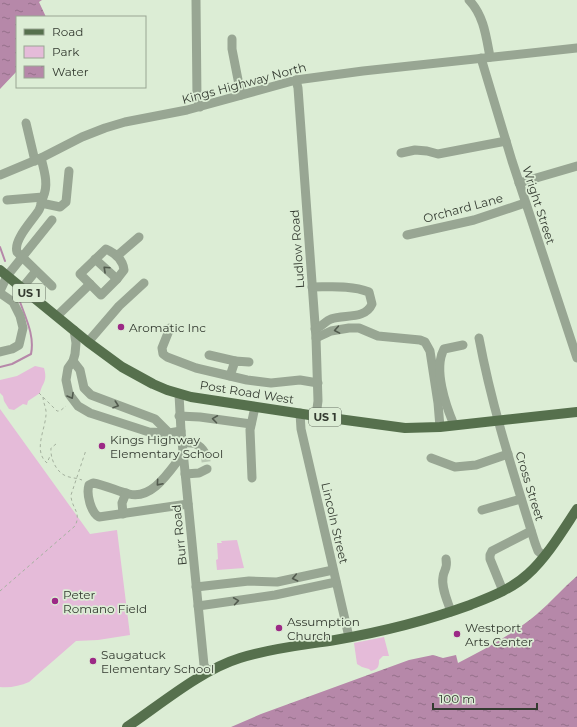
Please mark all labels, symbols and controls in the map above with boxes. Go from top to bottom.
legend [16,16,146,88]
text: Road [52,24,83,39]
text: Park [52,44,80,59]
street label: Kings Highway North [180,59,308,107]
text: Water [52,64,89,79]
street label: Wright Street [519,164,559,246]
street label: Orchard Lane [421,190,505,226]
street label: Ludlow Road [287,209,307,289]
one-way arrow [104,267,111,274]
road number: US 1 [13,284,45,302]
place label: Aromatic Inc [129,320,206,335]
marker: Aromatic Inc [116,322,126,332]
one-way arrow [334,326,340,334]
street label: Post Road West [199,377,295,407]
one-way arrow [67,392,74,399]
one-way arrow [113,400,120,408]
road number: US 1 [309,408,341,426]
one-way arrow [212,415,218,424]
place label: Kings Highway Elementary School [110,432,223,461]
marker: Kings Highway Elementary School [97,441,107,451]
street label: Cross Street [512,449,548,523]
one-way arrow [156,478,163,485]
street label: Lincoln Street [318,481,352,565]
street label: Burr Road [168,504,190,566]
one-way arrow [292,574,299,582]
place label: Peter Romano Field [63,587,147,616]
marker: Peter Romano Field [50,596,60,606]
one-way arrow [233,597,240,606]
place label: Assumption Church [287,614,360,643]
place label: Westport Arts Center [465,620,533,649]
marker: Assumption Church [274,623,284,633]
marker: Westport Arts Center [452,629,462,639]
place label: Saugatuck Elementary School [101,647,214,676]
marker: Saugatuck Elementary School [88,656,98,666]
scale bar [433,685,537,711]
text: 100 m [439,691,475,706]

